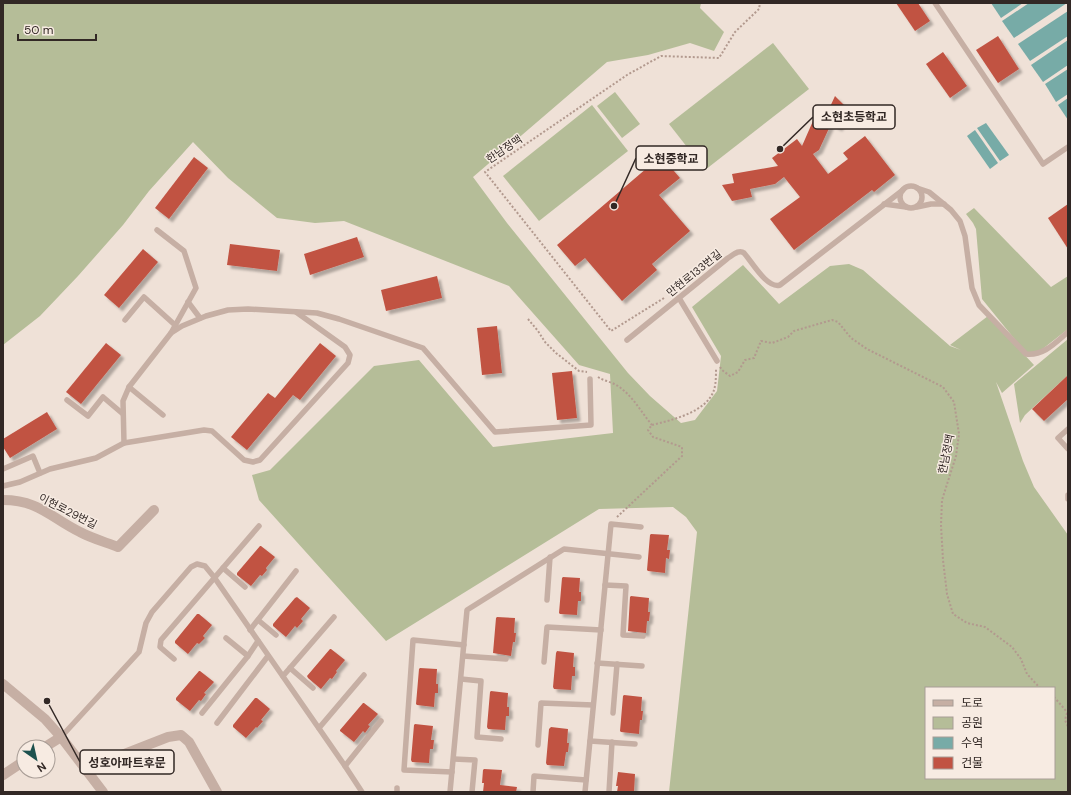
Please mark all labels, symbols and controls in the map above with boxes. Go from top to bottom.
scale bar [18,16,96,42]
text: 50 m [24,22,53,38]
callout: 소현초등학교 [813,105,895,129]
text: 소현초등학교 [821,109,887,125]
street label: 한남정맥 [483,132,525,166]
callout: 소현중학교 [636,146,707,170]
text: 소현중학교 [643,151,699,167]
street label: 만현로133번길 [664,246,724,300]
street label: 한남정맥 [935,433,957,475]
street label: 이현로29번길 [36,490,100,532]
legend [925,687,1055,779]
text: 도로 [961,695,983,711]
text: 공원 [961,715,983,731]
text: 수역 [961,735,983,751]
north arrow [16,739,56,779]
callout: 성호아파트후문 [80,750,174,774]
text: 성호아파트후문 [88,755,166,771]
text: 건물 [961,755,983,771]
text: N [34,759,49,775]

